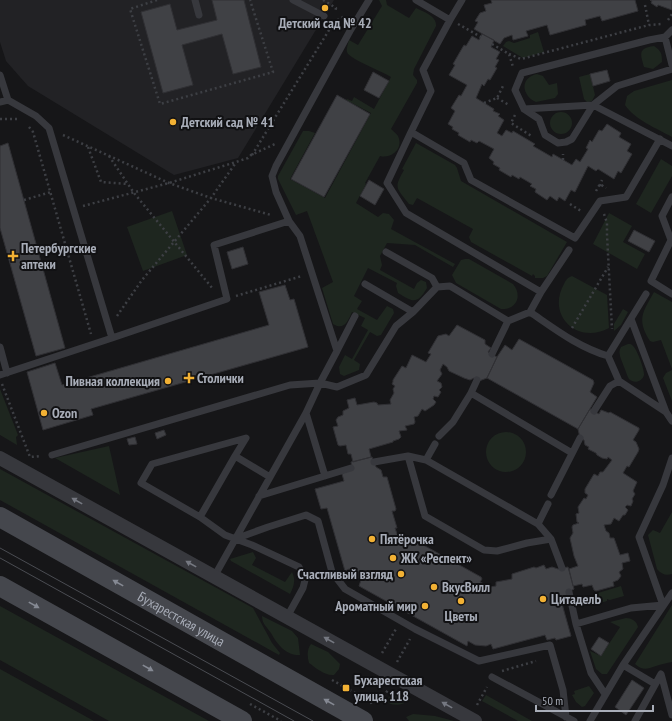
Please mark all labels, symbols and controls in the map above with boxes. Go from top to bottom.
marker: Детский сад № 42 [320,3,330,13]
place label: Детский сад № 42 [278,14,372,32]
place label: Детский сад № 41 [181,113,274,131]
marker: Детский сад № 41 [168,117,178,127]
place label: Петербургские аптеки [21,239,96,273]
marker: Петербургские аптеки [8,251,18,261]
place label: Столички [197,369,244,387]
place label: Пивная коллекция [65,372,160,390]
marker: Столички [184,373,194,383]
marker: Пивная коллекция [163,376,173,386]
place label: Ozon [52,404,77,422]
marker: Ozon [39,408,49,418]
one-way arrow [71,498,83,504]
place label: Пятёрочка [380,530,434,548]
marker: Пятёрочка [367,534,377,544]
place label: ЖК «Респект» [400,549,472,567]
marker: ЖК «Респект» [388,553,398,563]
one-way arrow [185,560,197,567]
place label: Счастливый взгляд [297,565,393,583]
marker: Счастливый взгляд [396,569,406,579]
place label: ВкусВилл [442,578,490,596]
one-way arrow [112,580,124,587]
marker: ВкусВилл [429,582,439,592]
street label: Бухарестская улица [135,587,228,650]
place label: ЦитаделЬ [551,590,601,608]
marker: ЦитаделЬ [538,594,548,604]
marker: Цветы [456,596,466,606]
place label: Ароматный мир [334,597,417,615]
marker: Ароматный мир [420,601,430,611]
one-way arrow [28,602,40,608]
place label: Цветы [445,607,477,625]
one-way arrow [323,637,335,644]
one-way arrow [142,665,154,672]
place label: Бухарестская улица, 118 [353,671,423,705]
marker: Бухарестская улица, 118 [341,683,351,693]
scale bar [536,687,653,713]
text: 50 m [542,693,563,708]
one-way arrow [323,699,335,705]
one-way arrow [441,702,452,709]

